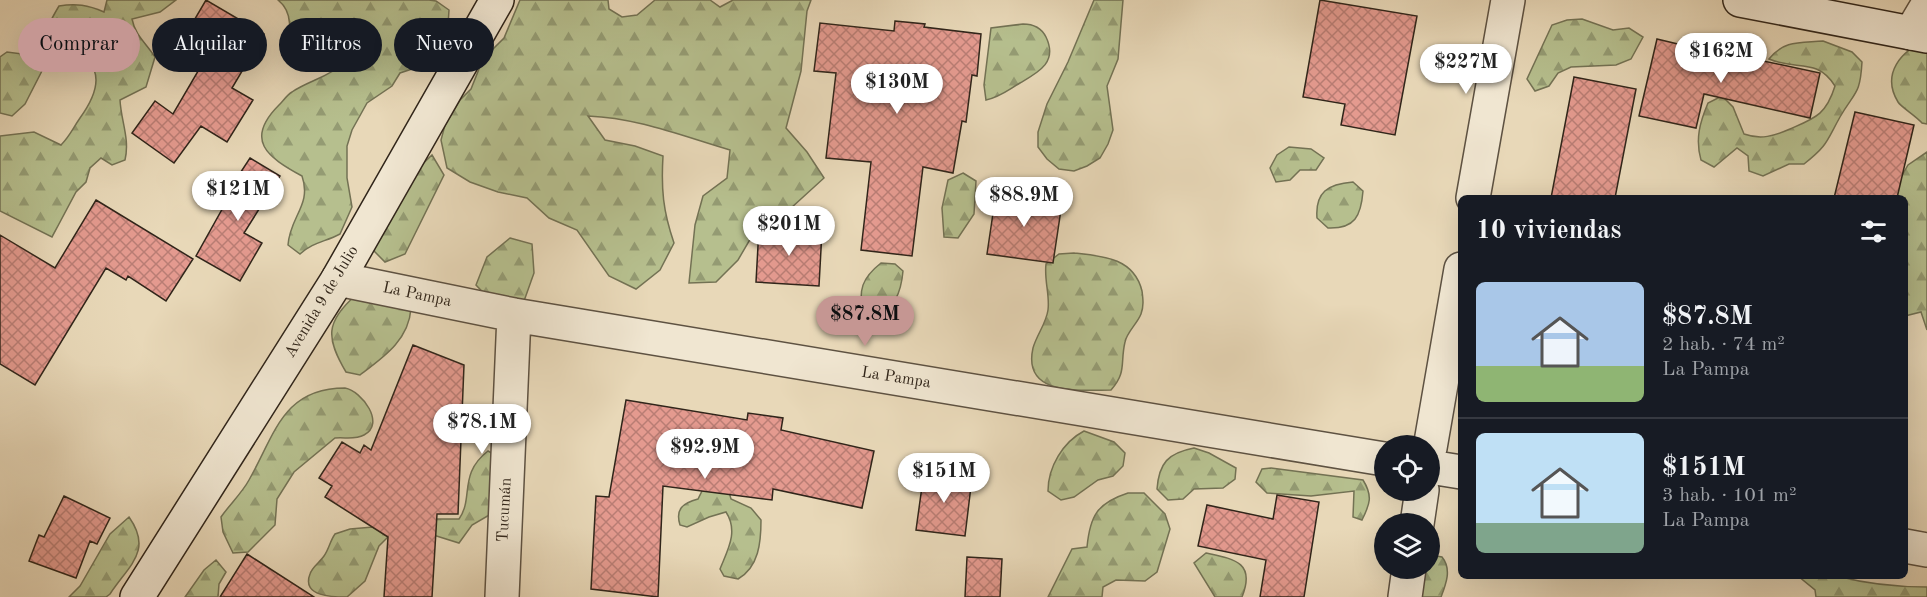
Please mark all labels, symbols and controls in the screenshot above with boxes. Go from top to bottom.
chip: Comprar [18,18,140,72]
chip: Alquilar [152,18,267,72]
chip: Filtros [279,18,382,72]
chip: Nuevo [394,18,494,72]
pin: $162M [1679,33,1763,84]
text: $162M [1689,42,1753,62]
pin: $227M [1424,44,1508,95]
text: $227M [1434,53,1498,73]
pin: $130M [855,64,939,115]
text: $130M [865,73,929,93]
pin: $121M [196,171,280,222]
pin: $88.9M [975,177,1073,228]
text: $121M [206,180,270,200]
text: $88.9M [989,186,1059,206]
pin: $201M [747,206,831,257]
text: $201M [757,215,821,235]
icon: filters [1857,215,1890,248]
text: 10 viviendas [1476,218,1622,244]
street label: Avenida 9 de Julio [282,243,362,361]
street label: La Pampa [381,280,453,310]
pin: $87.8M [816,296,914,347]
text: $87.8M [1662,304,1753,330]
text: $87.8M [830,305,900,325]
icon: home [1524,306,1596,378]
text: 2 hab. · 74 m² [1662,335,1785,355]
text: La Pampa [1662,360,1750,380]
street label: La Pampa [860,365,932,391]
pin: $78.1M [433,404,531,455]
text: $78.1M [447,413,517,433]
pin: $92.9M [656,429,754,480]
map controls [1374,435,1440,579]
button: locate [1374,435,1440,501]
text: $92.9M [670,438,740,458]
pin: $151M [902,453,986,504]
text: $151M [1662,455,1745,481]
icon: home [1524,457,1596,529]
text: $151M [912,462,976,482]
street label: Tucumán [495,477,515,543]
text: 3 hab. · 101 m² [1662,486,1796,506]
text: La Pampa [1662,511,1750,531]
button: layers [1374,513,1440,579]

